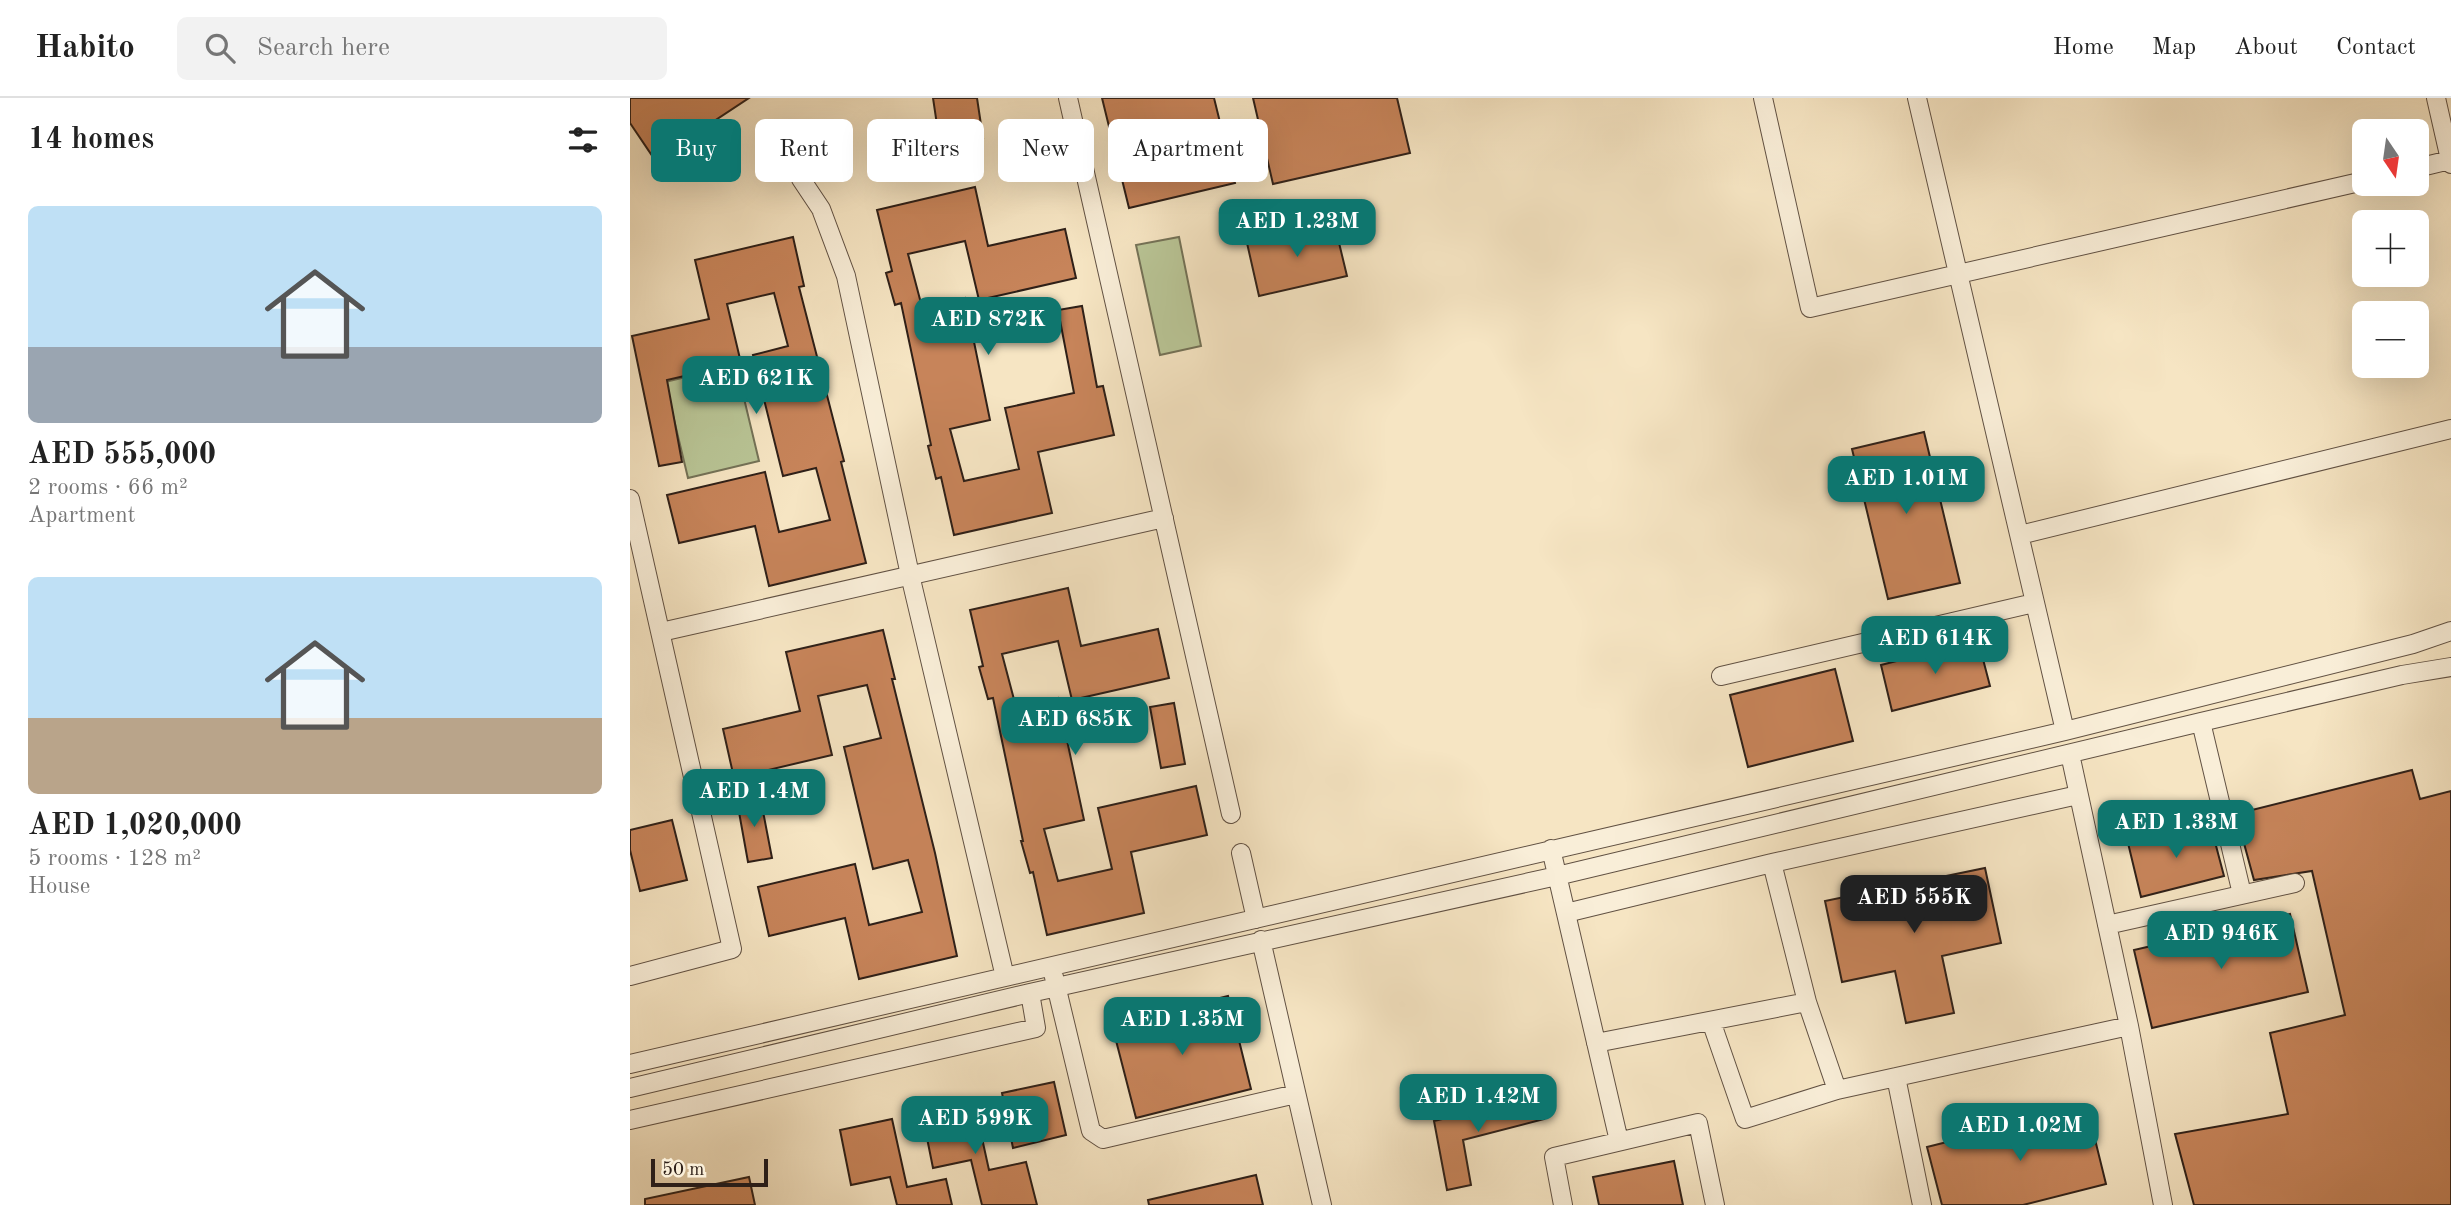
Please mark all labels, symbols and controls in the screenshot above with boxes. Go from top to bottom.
search box [177,17,667,80]
icon: search [201,29,239,67]
text: Habito [35,32,135,65]
text: Search here [257,35,390,61]
text: Home [2053,36,2114,60]
text: Map [2152,36,2196,60]
text: About [2234,36,2298,60]
text: Contact [2336,36,2416,60]
chip: Buy [651,119,741,182]
chip: Rent [755,119,853,182]
chip: Filters [867,119,984,182]
chip: New [998,119,1094,182]
chip: Apartment [1108,119,1268,182]
north arrow [2352,119,2429,196]
map controls [2352,119,2429,378]
icon: filters [564,121,602,159]
text: 14 homes [28,125,154,155]
pin: AED 1.23M [1217,200,1377,259]
text: AED 1.23M [1235,210,1359,233]
button: + [2352,210,2429,287]
icon: home [252,251,378,377]
pin: AED 872K [916,298,1060,357]
button: − [2352,301,2429,378]
text: AED 872K [930,308,1046,331]
pin: AED 621K [684,356,828,416]
text: AED 621K [698,367,814,390]
text: AED 555,000 [28,440,216,470]
pin: AED 1.01M [1826,456,1986,516]
text: AED 1.01M [1844,467,1968,490]
text: 2 rooms · 66 m² [28,476,188,499]
text: Apartment [28,504,136,527]
pin: AED 614K [1863,616,2007,676]
icon: home [252,622,378,748]
text: AED 614K [1877,627,1993,650]
pin: AED 685K [1003,698,1147,757]
text: AED 685K [1017,708,1133,731]
pin: AED 1.4M [682,770,826,829]
text: AED 1.4M [698,780,810,803]
pin: AED 1.33M [2096,800,2256,860]
text: AED 1,020,000 [28,811,242,841]
text: AED 1.33M [2114,811,2238,834]
text: 5 rooms · 128 m² [28,847,201,870]
text: House [28,875,90,898]
pin: AED 555K [1842,876,1986,935]
text: AED 555K [1856,886,1972,909]
pin: AED 946K [2149,912,2293,971]
text: AED 946K [2163,922,2279,945]
pin: AED 1.35M [1102,998,1262,1057]
text: AED 1.35M [1120,1008,1244,1031]
pin: AED 1.42M [1398,1074,1558,1134]
text: AED 1.42M [1416,1085,1540,1108]
pin: AED 599K [903,1096,1047,1156]
pin: AED 1.02M [1940,1104,2100,1163]
text: AED 599K [917,1107,1033,1130]
text: AED 1.02M [1958,1114,2082,1137]
scale bar [651,1156,768,1188]
text: 50 m [662,1161,704,1180]

